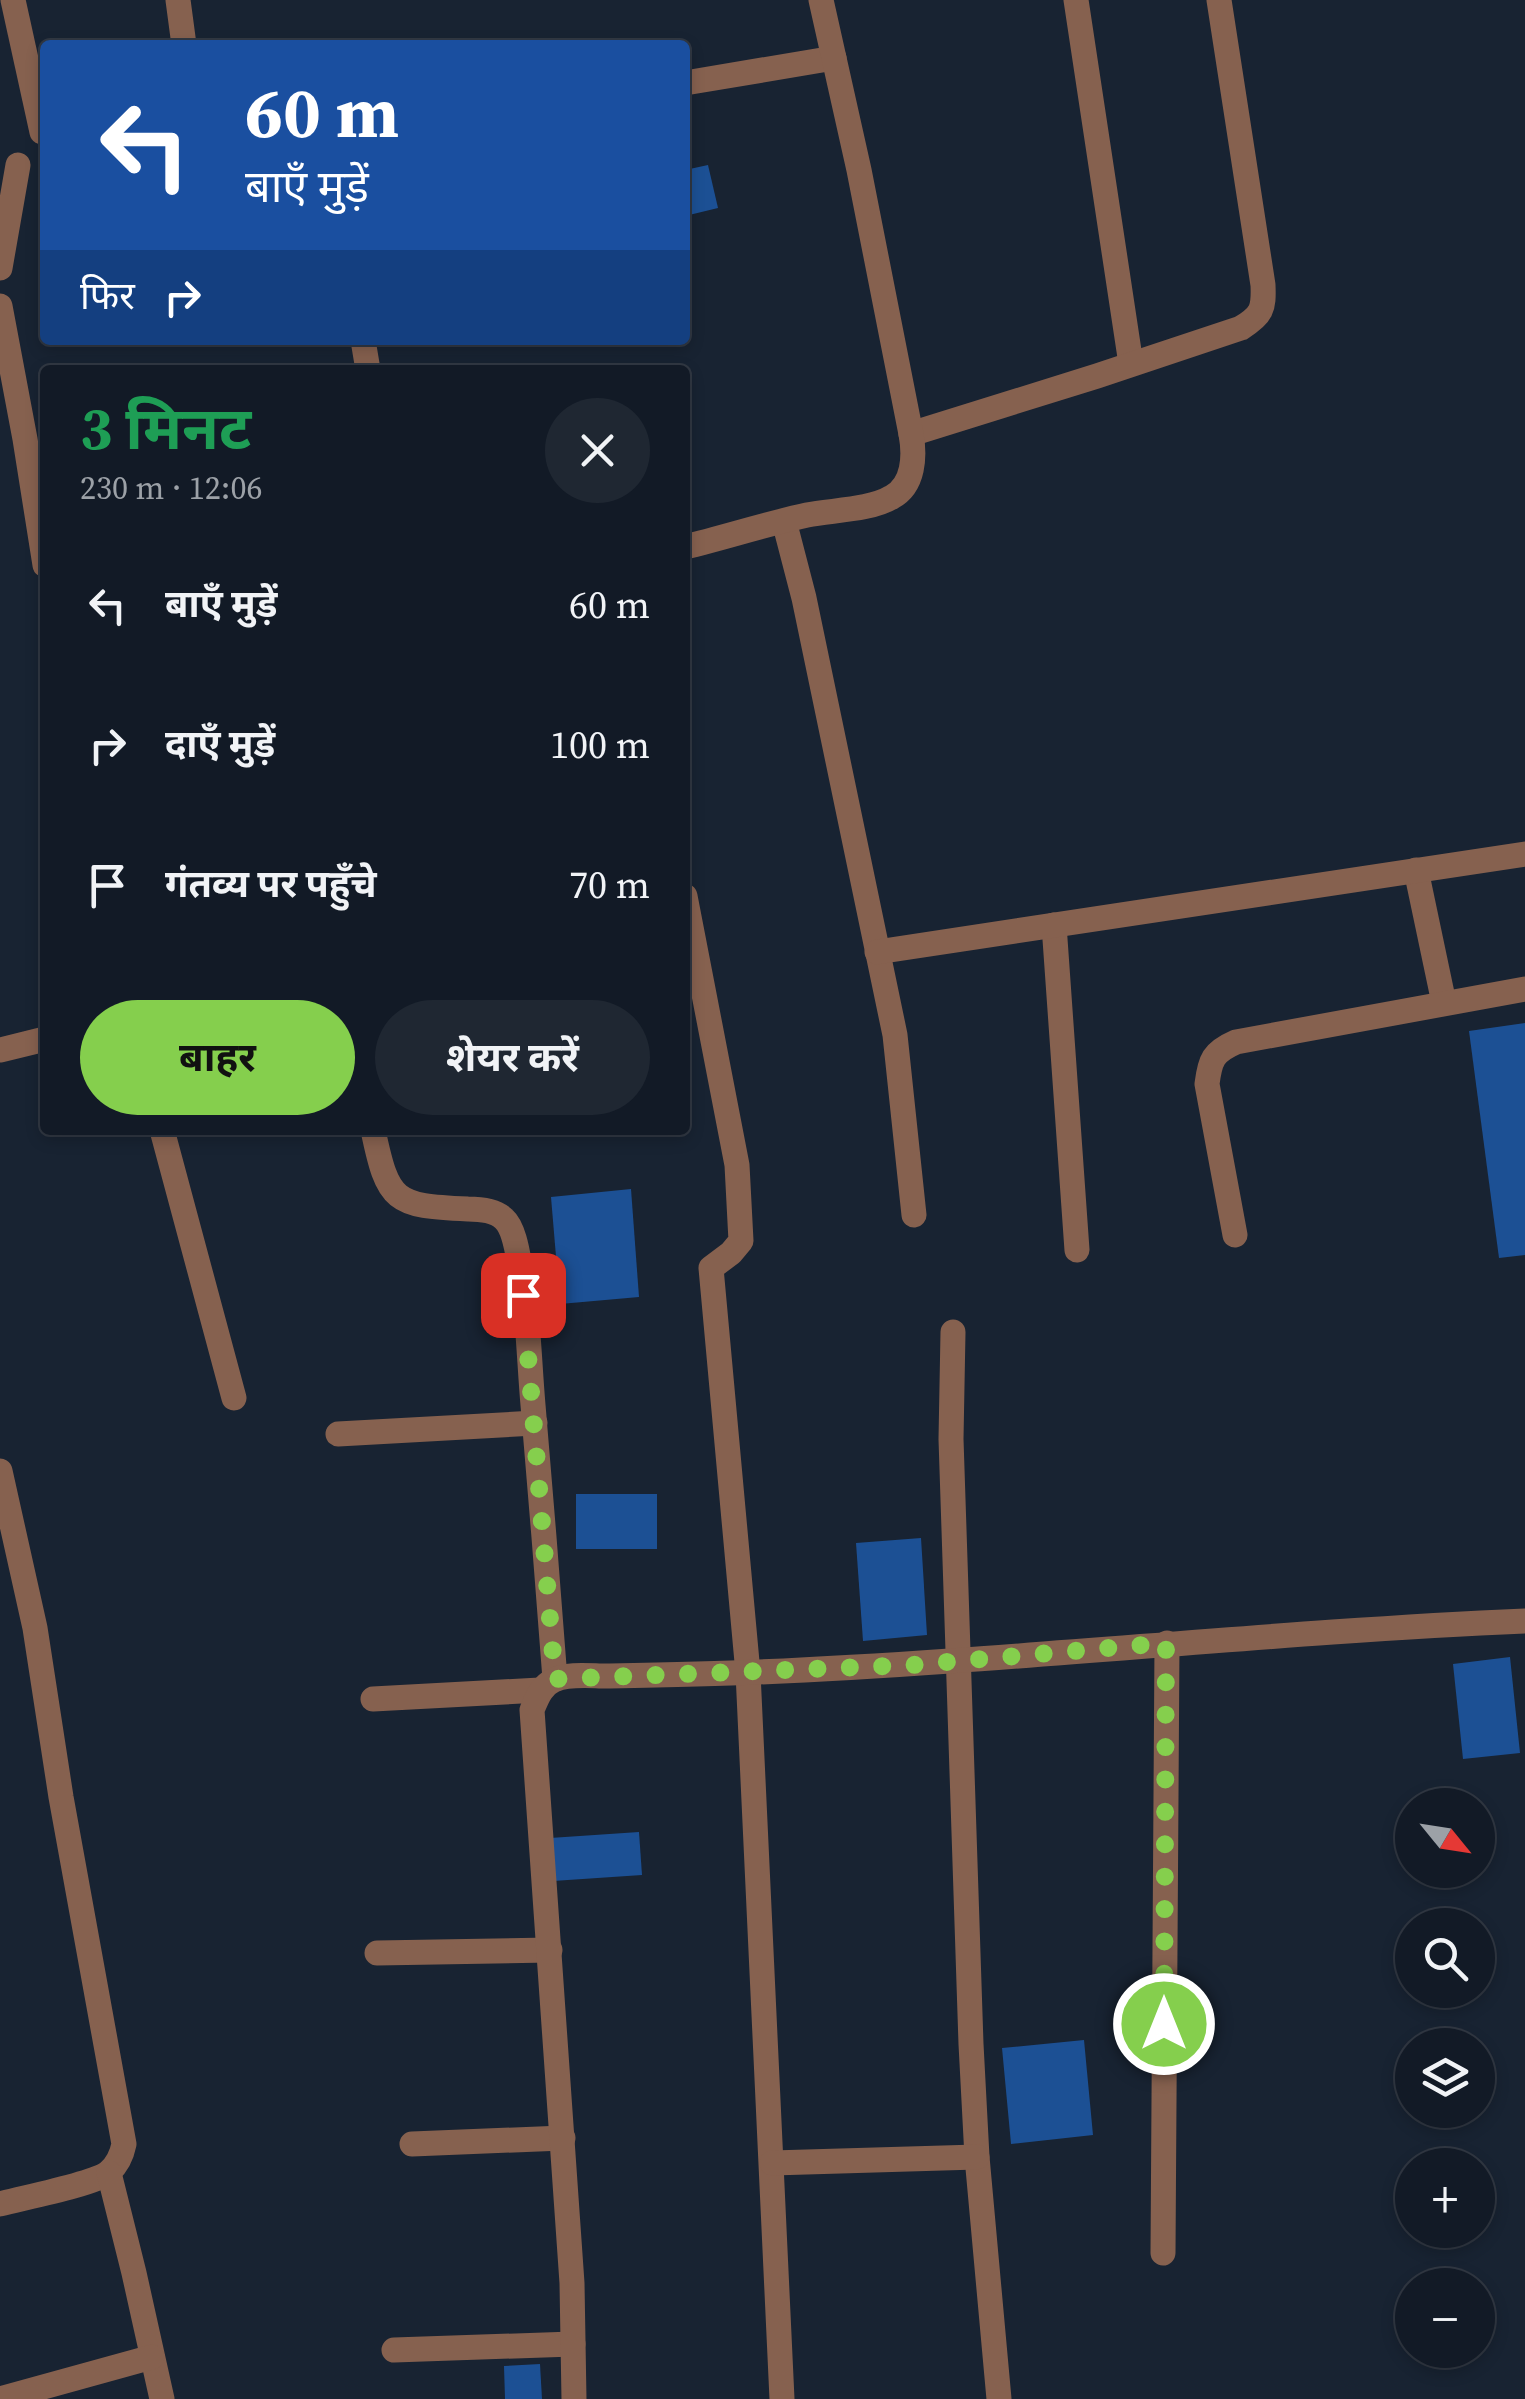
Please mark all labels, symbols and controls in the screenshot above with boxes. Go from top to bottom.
text: 60 m [245,64,399,160]
icon: left [80,80,210,210]
text: बाएँ मुड़ें [245,155,369,217]
text: फिर [80,270,135,322]
icon: right [155,270,210,325]
text: 3 मिनट [80,387,251,469]
button: close [545,398,650,503]
text: 230 m · 12:06 [80,466,262,510]
icon: left [80,578,135,633]
text: बाएँ मुड़ें [165,578,277,630]
text: 60 m [569,579,650,631]
icon: right [80,718,135,773]
text: दाएँ मुड़ें [165,718,275,770]
text: 100 m [550,719,650,771]
icon: arrive [80,858,135,913]
text: गंतव्य पर पहुँचे [165,858,377,910]
text: 70 m [569,859,650,911]
button: बाहर [80,1000,355,1115]
button: शेयर करें [375,1000,650,1115]
pin [481,1253,566,1338]
icon: arrive [496,1268,551,1323]
north arrow [1395,1788,1495,1888]
map controls [1395,1788,1495,2368]
button: search [1395,1908,1495,2008]
position arrow [1112,1972,1216,2076]
button: layers [1395,2028,1495,2128]
button: + [1395,2148,1495,2248]
button: − [1395,2268,1495,2368]

